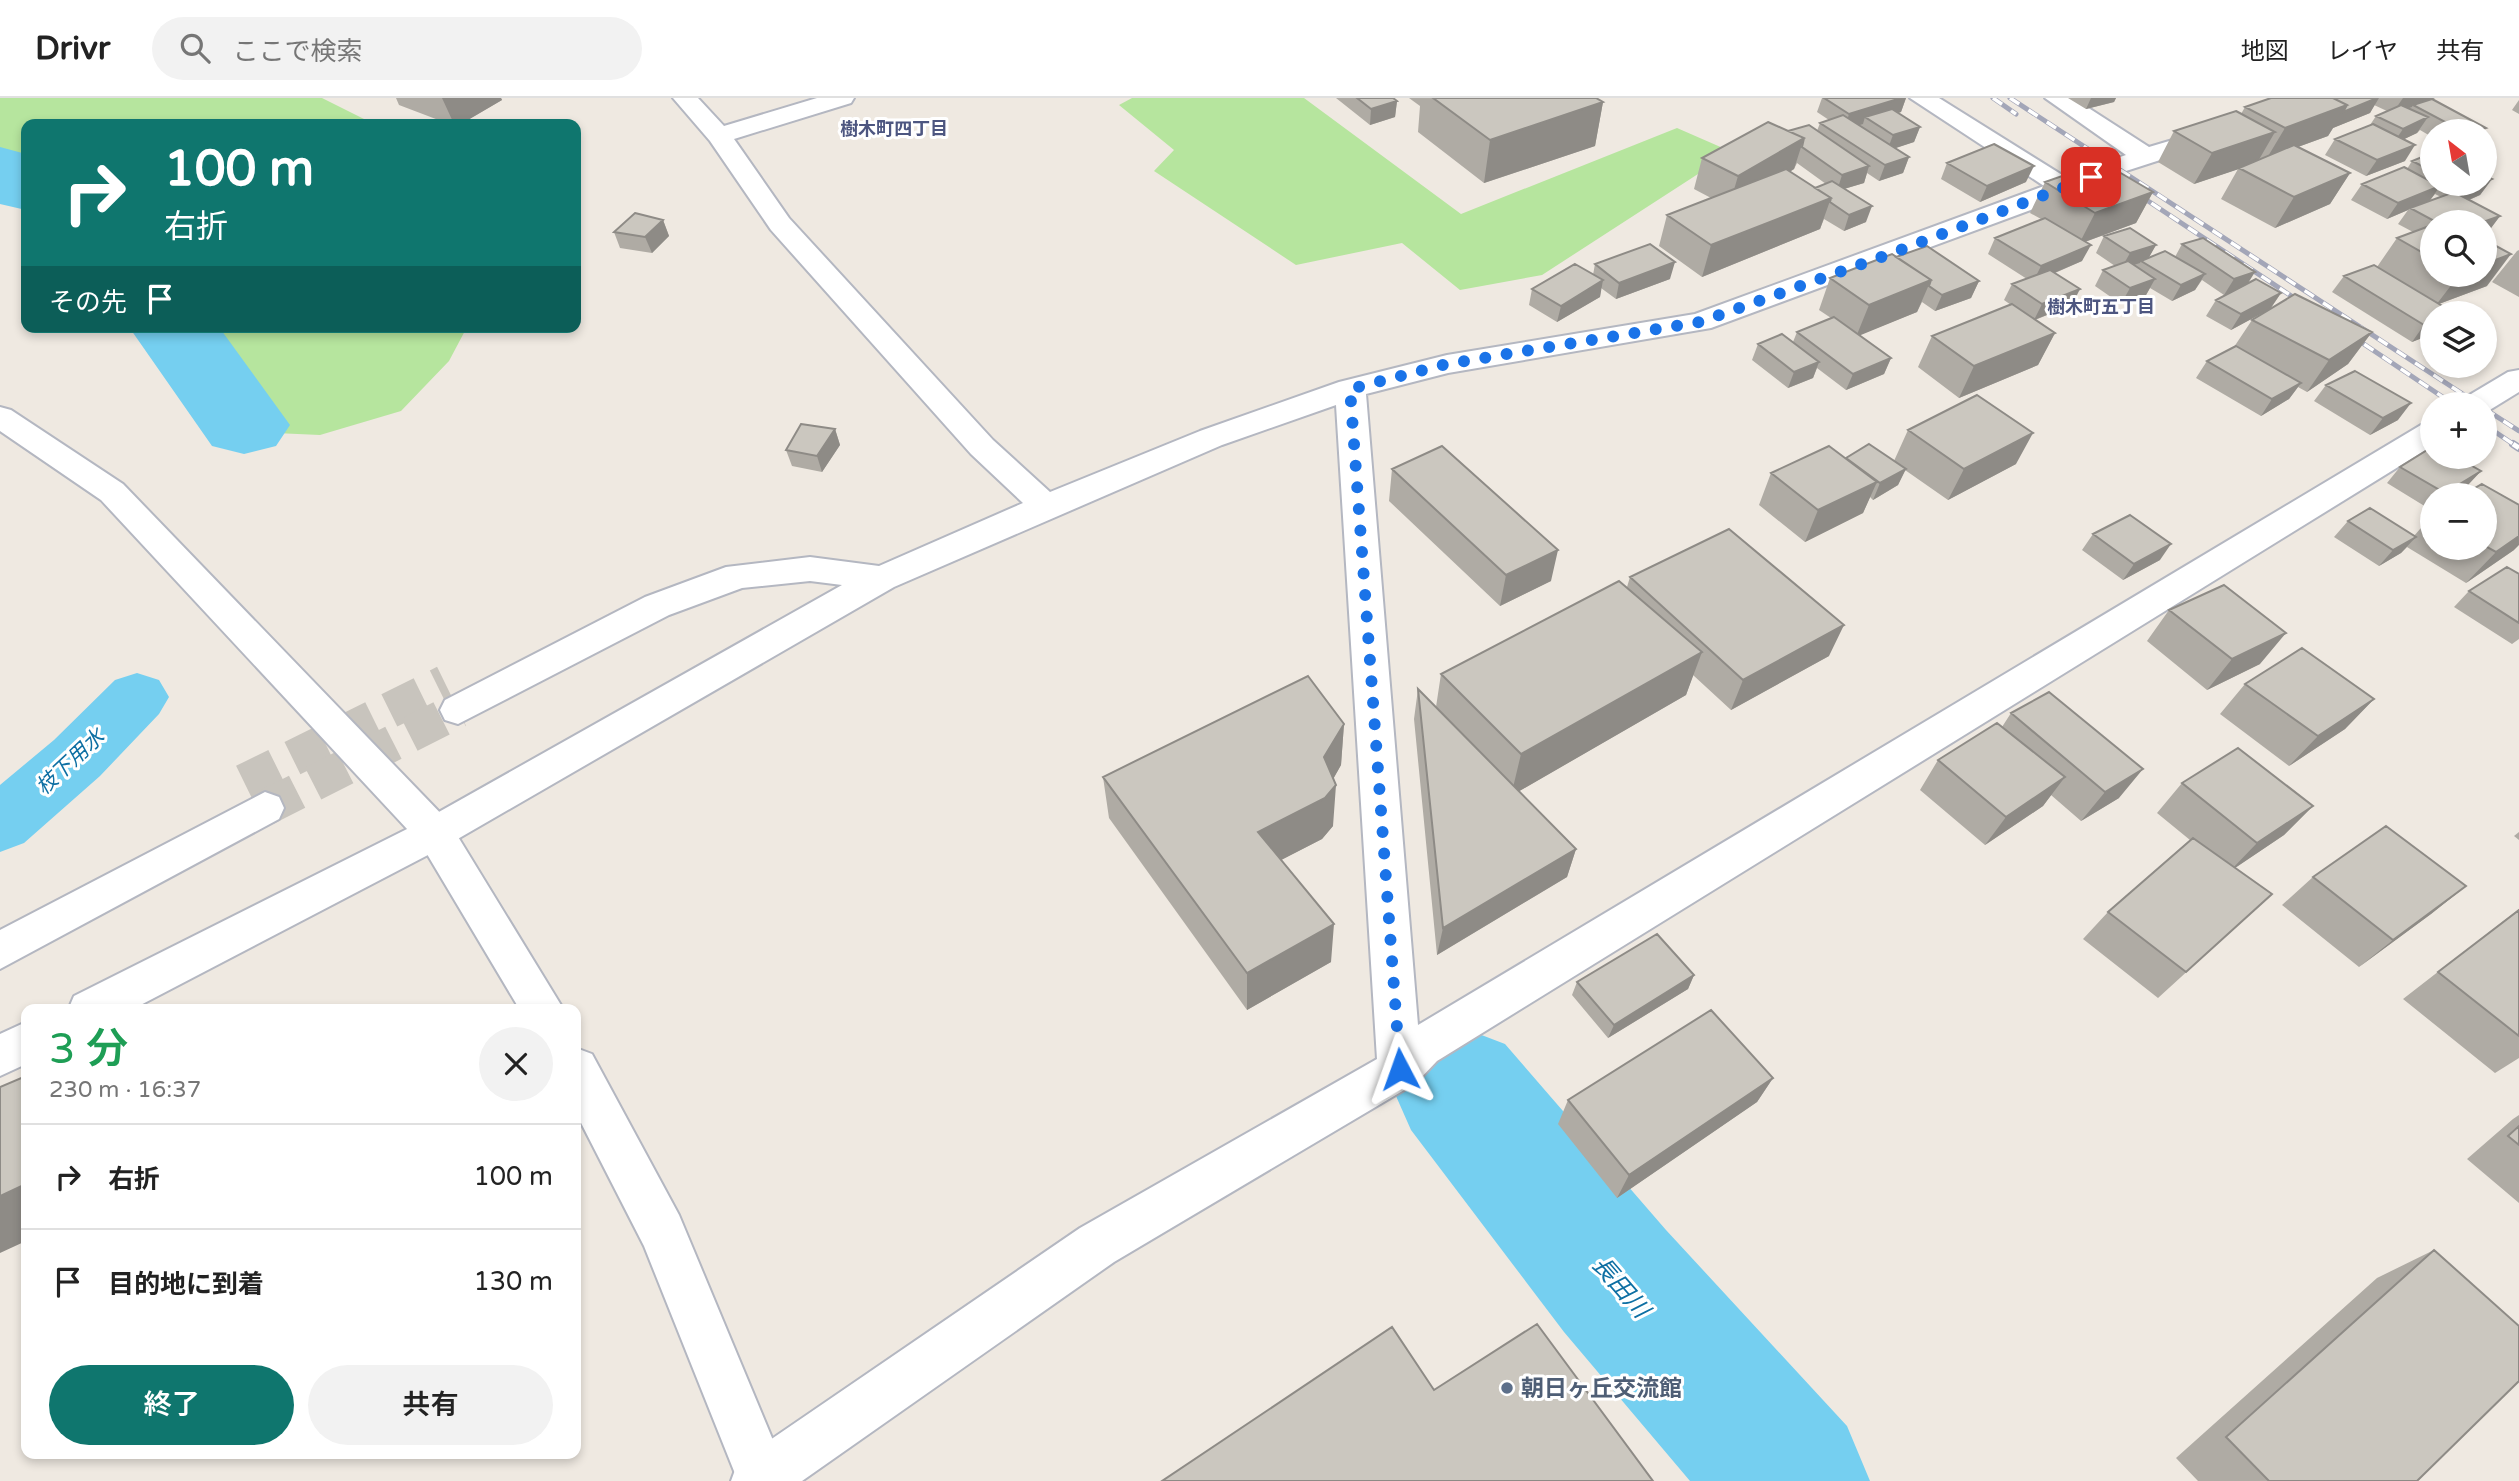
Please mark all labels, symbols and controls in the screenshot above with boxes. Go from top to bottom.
search box [152,17,642,80]
text: Drivr [35,29,110,68]
icon: search [176,29,214,67]
text: ここで検索 [232,36,363,67]
text: 地図 [2241,37,2289,66]
text: レイヤ [2327,37,2398,66]
text: 共有 [2436,37,2484,66]
district label: 樹木町四丁目 [840,118,948,140]
north arrow [2420,119,2497,196]
map controls [2420,119,2497,560]
text: 100 m [164,140,314,199]
icon: right [49,147,140,238]
pin [2061,147,2121,207]
icon: arrive [2072,158,2110,196]
text: 右折 [164,208,228,246]
button: search [2420,210,2497,287]
icon: arrive [141,280,179,318]
text: その先 [49,287,127,318]
district label: 樹木町五丁目 [2047,296,2155,318]
button: layers [2420,301,2497,378]
button: + [2420,392,2497,469]
button: − [2420,483,2497,560]
water label: 枝下用水 [31,723,111,800]
text: 3 分 [49,1024,128,1075]
button: close [479,1027,553,1101]
position arrow [1363,1032,1437,1106]
text: 230 m · 16:37 [49,1076,201,1104]
icon: right [49,1158,87,1196]
text: 100 m [473,1161,553,1192]
text: 右折 [108,1164,160,1195]
water label: 長田川 [1586,1251,1657,1326]
icon: arrive [49,1263,87,1301]
text: 130 m [473,1266,553,1297]
text: 目的地に到着 [108,1269,264,1300]
button: 終了 [49,1365,294,1445]
button: 共有 [308,1365,553,1445]
place label: 朝日ヶ丘交流館 [1521,1375,1682,1403]
marker: 朝日ヶ丘交流館 [1499,1380,1515,1396]

